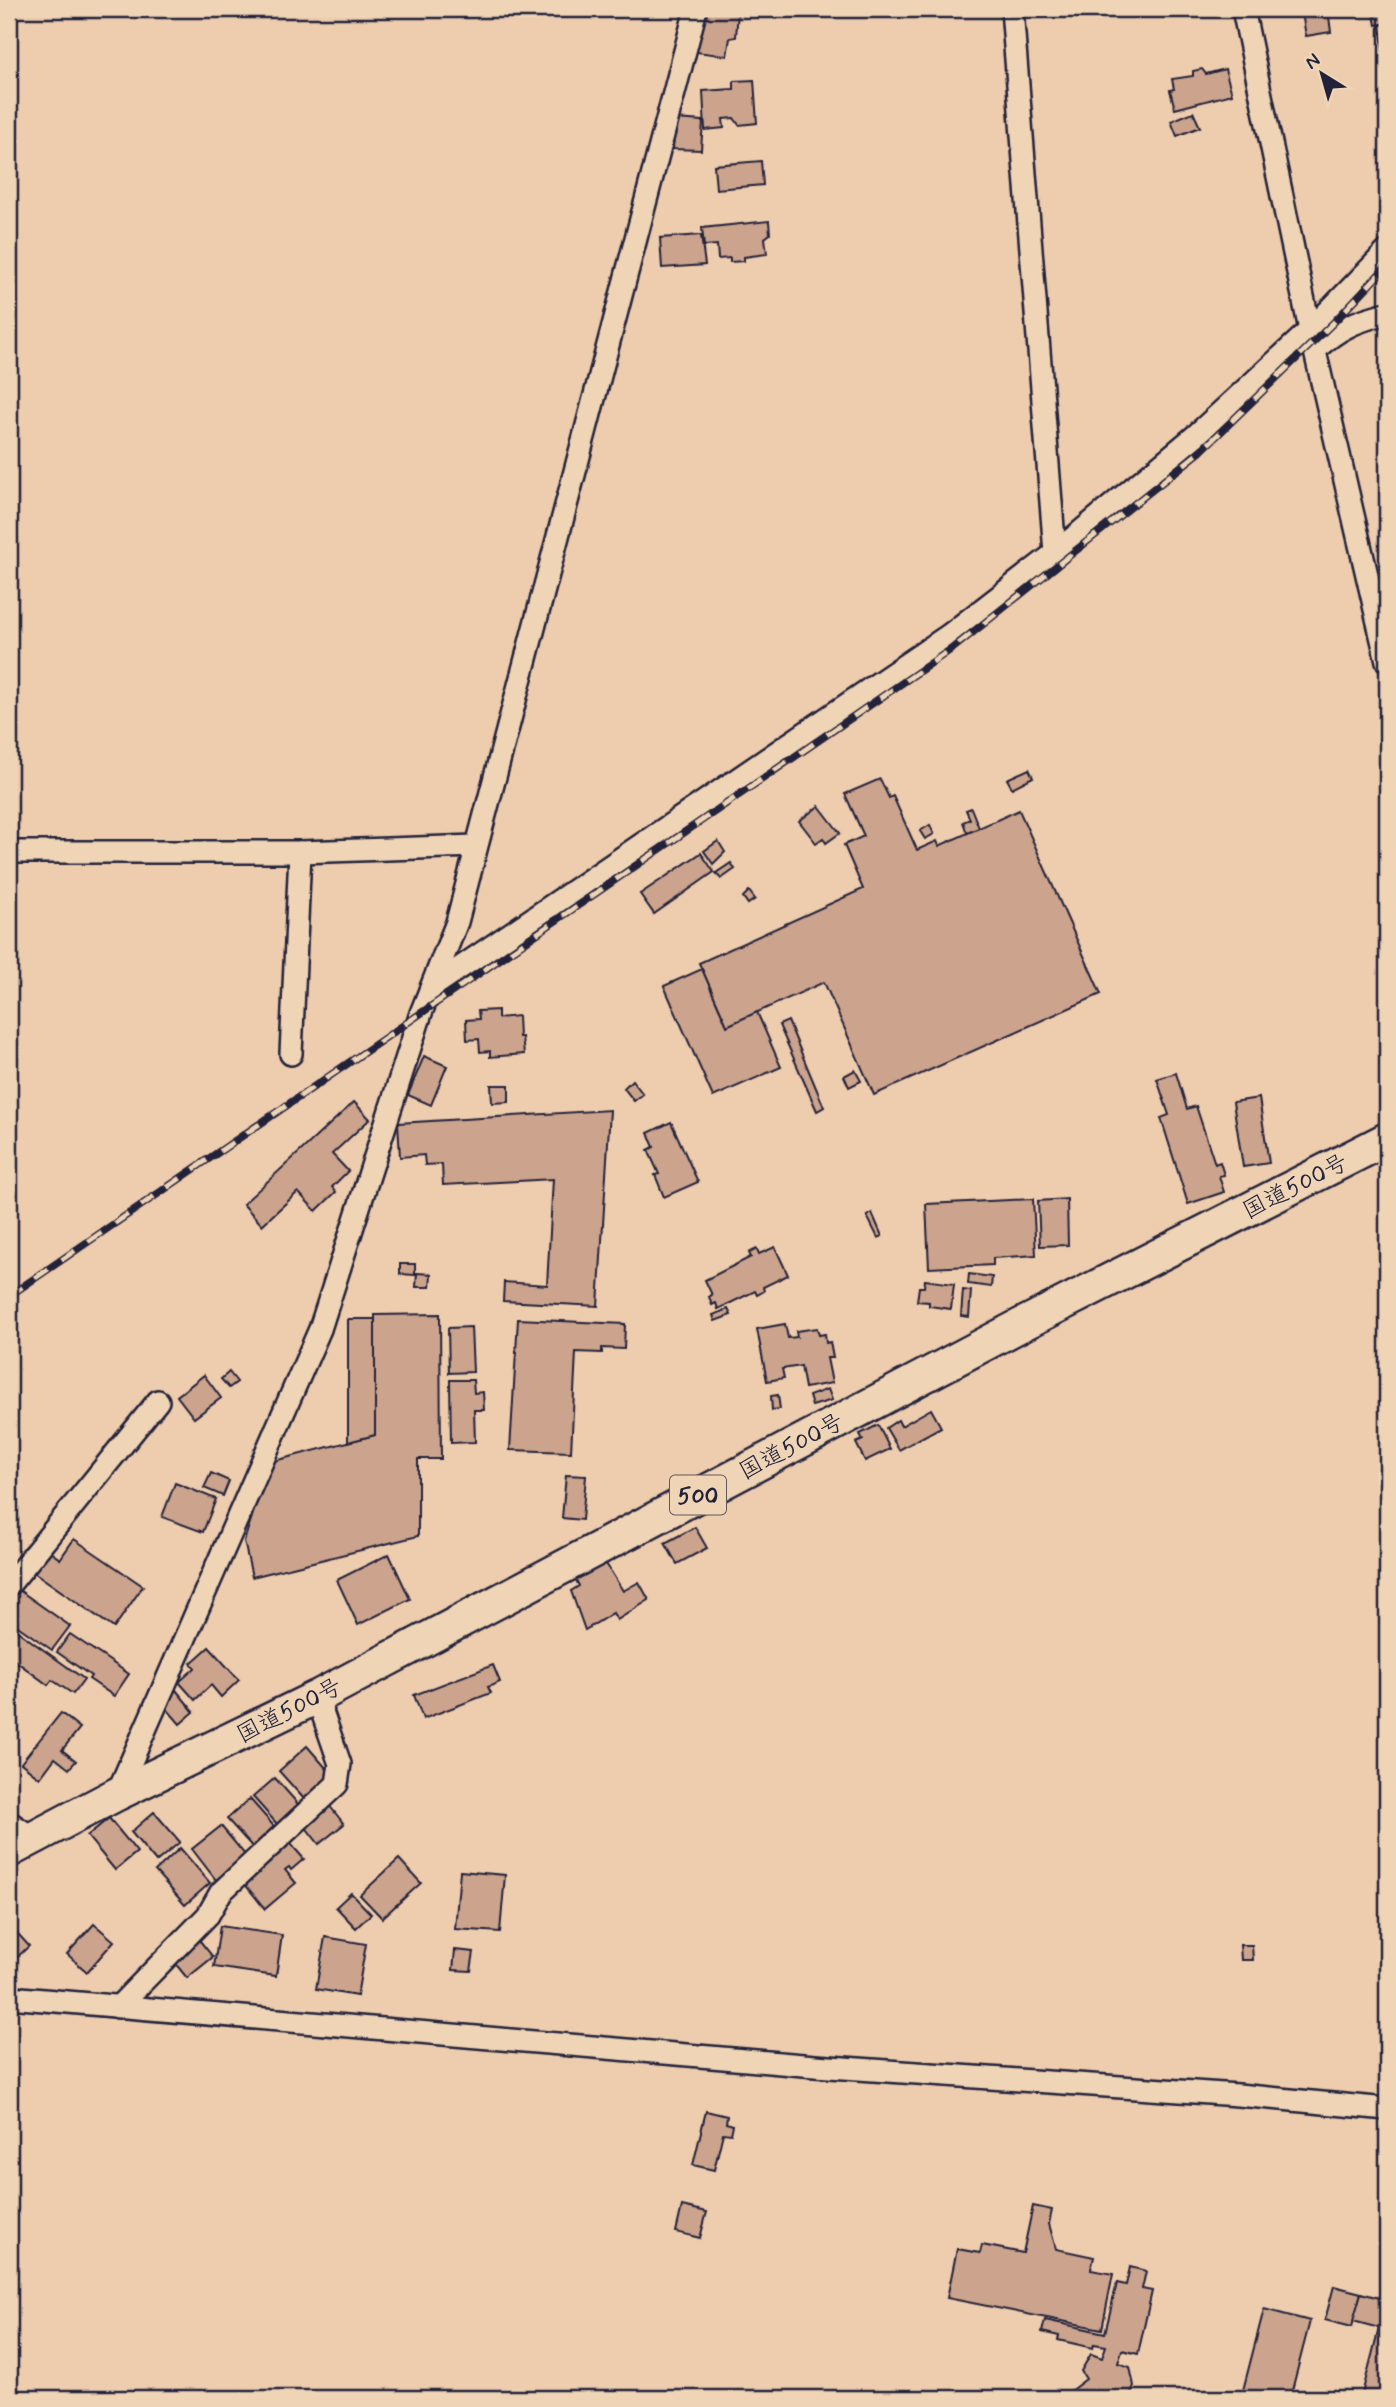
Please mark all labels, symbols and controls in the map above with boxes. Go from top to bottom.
north arrow [1288,38,1358,108]
text: N [1300,48,1325,75]
street label: 国道500号 [1238,1148,1354,1227]
street label: 国道500号 [734,1407,850,1488]
road number: 500 [670,1476,726,1514]
street label: 国道500号 [232,1672,348,1751]

